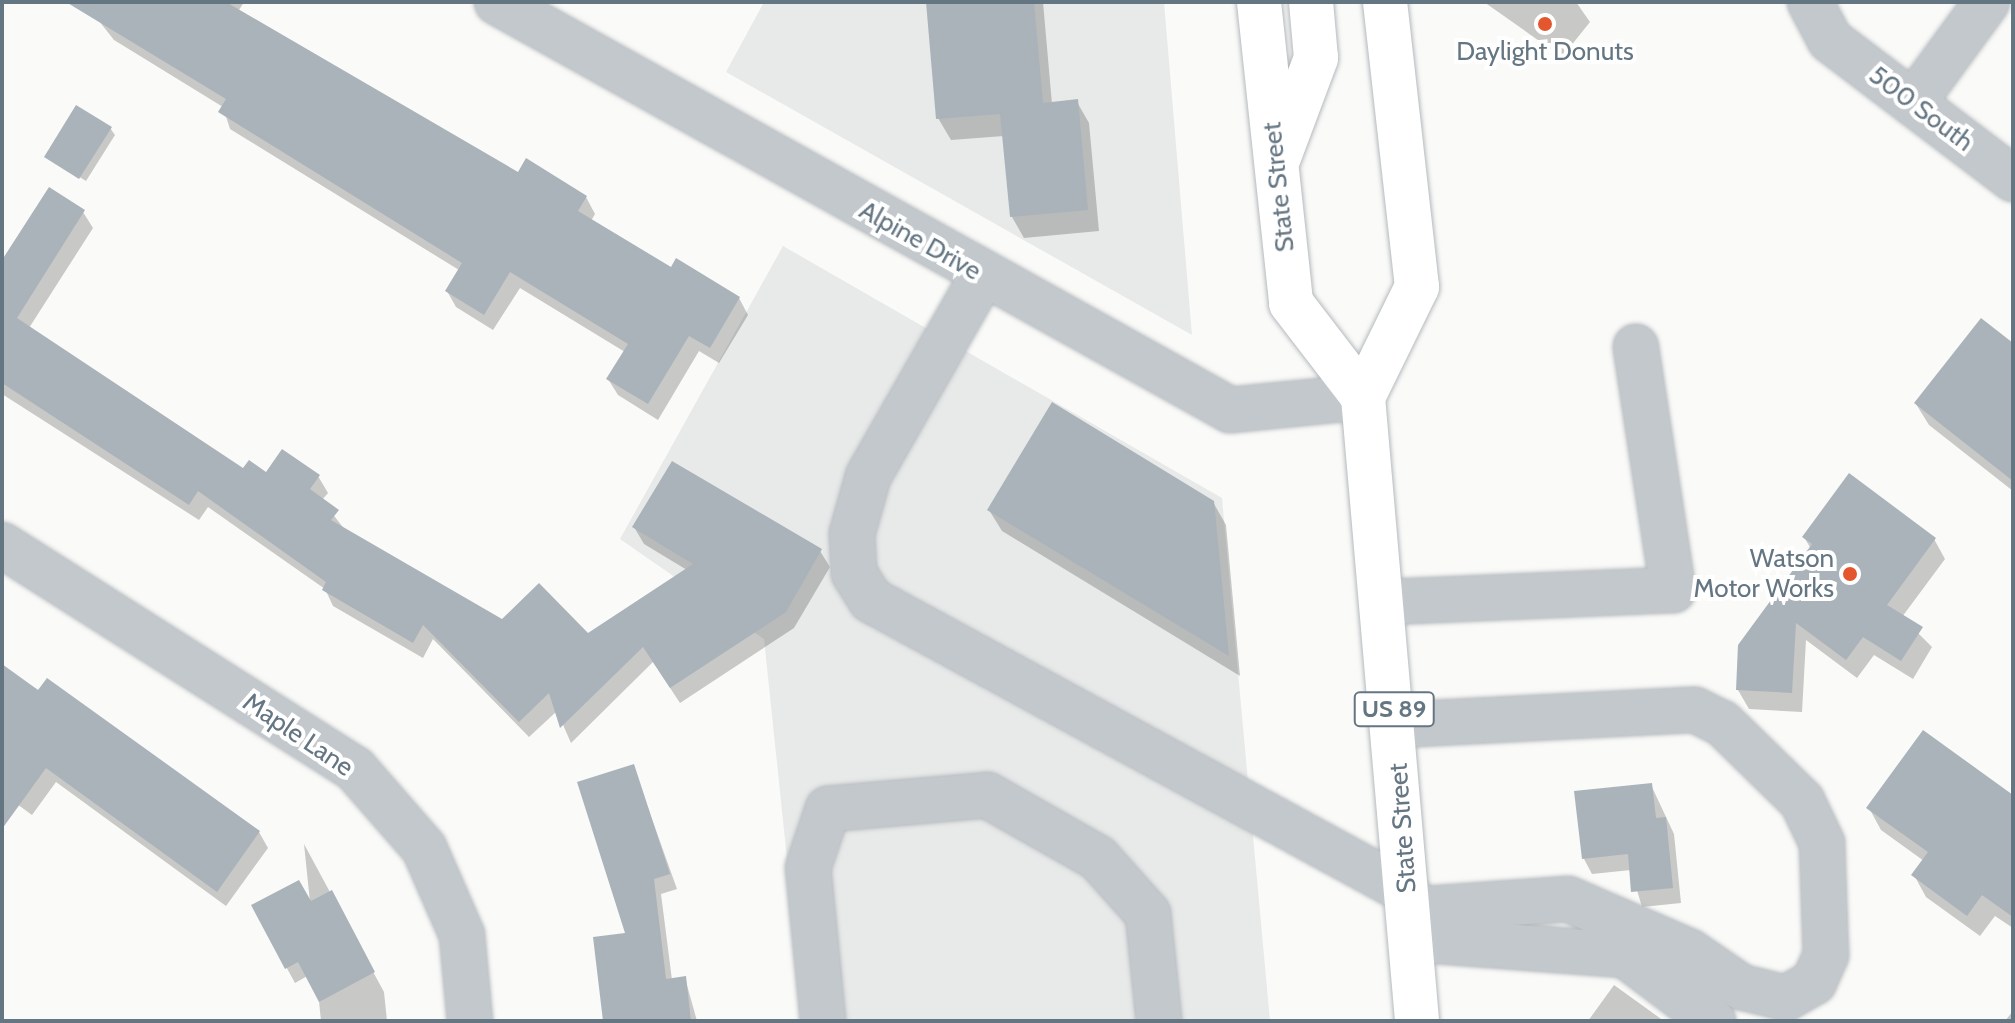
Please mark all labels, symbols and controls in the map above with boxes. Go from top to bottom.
marker: Daylight Donuts [1536,15,1554,33]
place label: Daylight Donuts [1456,36,1634,68]
street label: 500 South [1863,60,1979,158]
street label: State Street [1257,121,1301,253]
street label: Alpine Drive [854,195,986,287]
place label: Watson Motor Works [1694,543,1834,604]
marker: Watson Motor Works [1841,565,1859,583]
street label: Maple Lane [237,687,359,783]
road number: US 89 [1352,689,1436,729]
street label: State Street [1383,762,1423,894]

